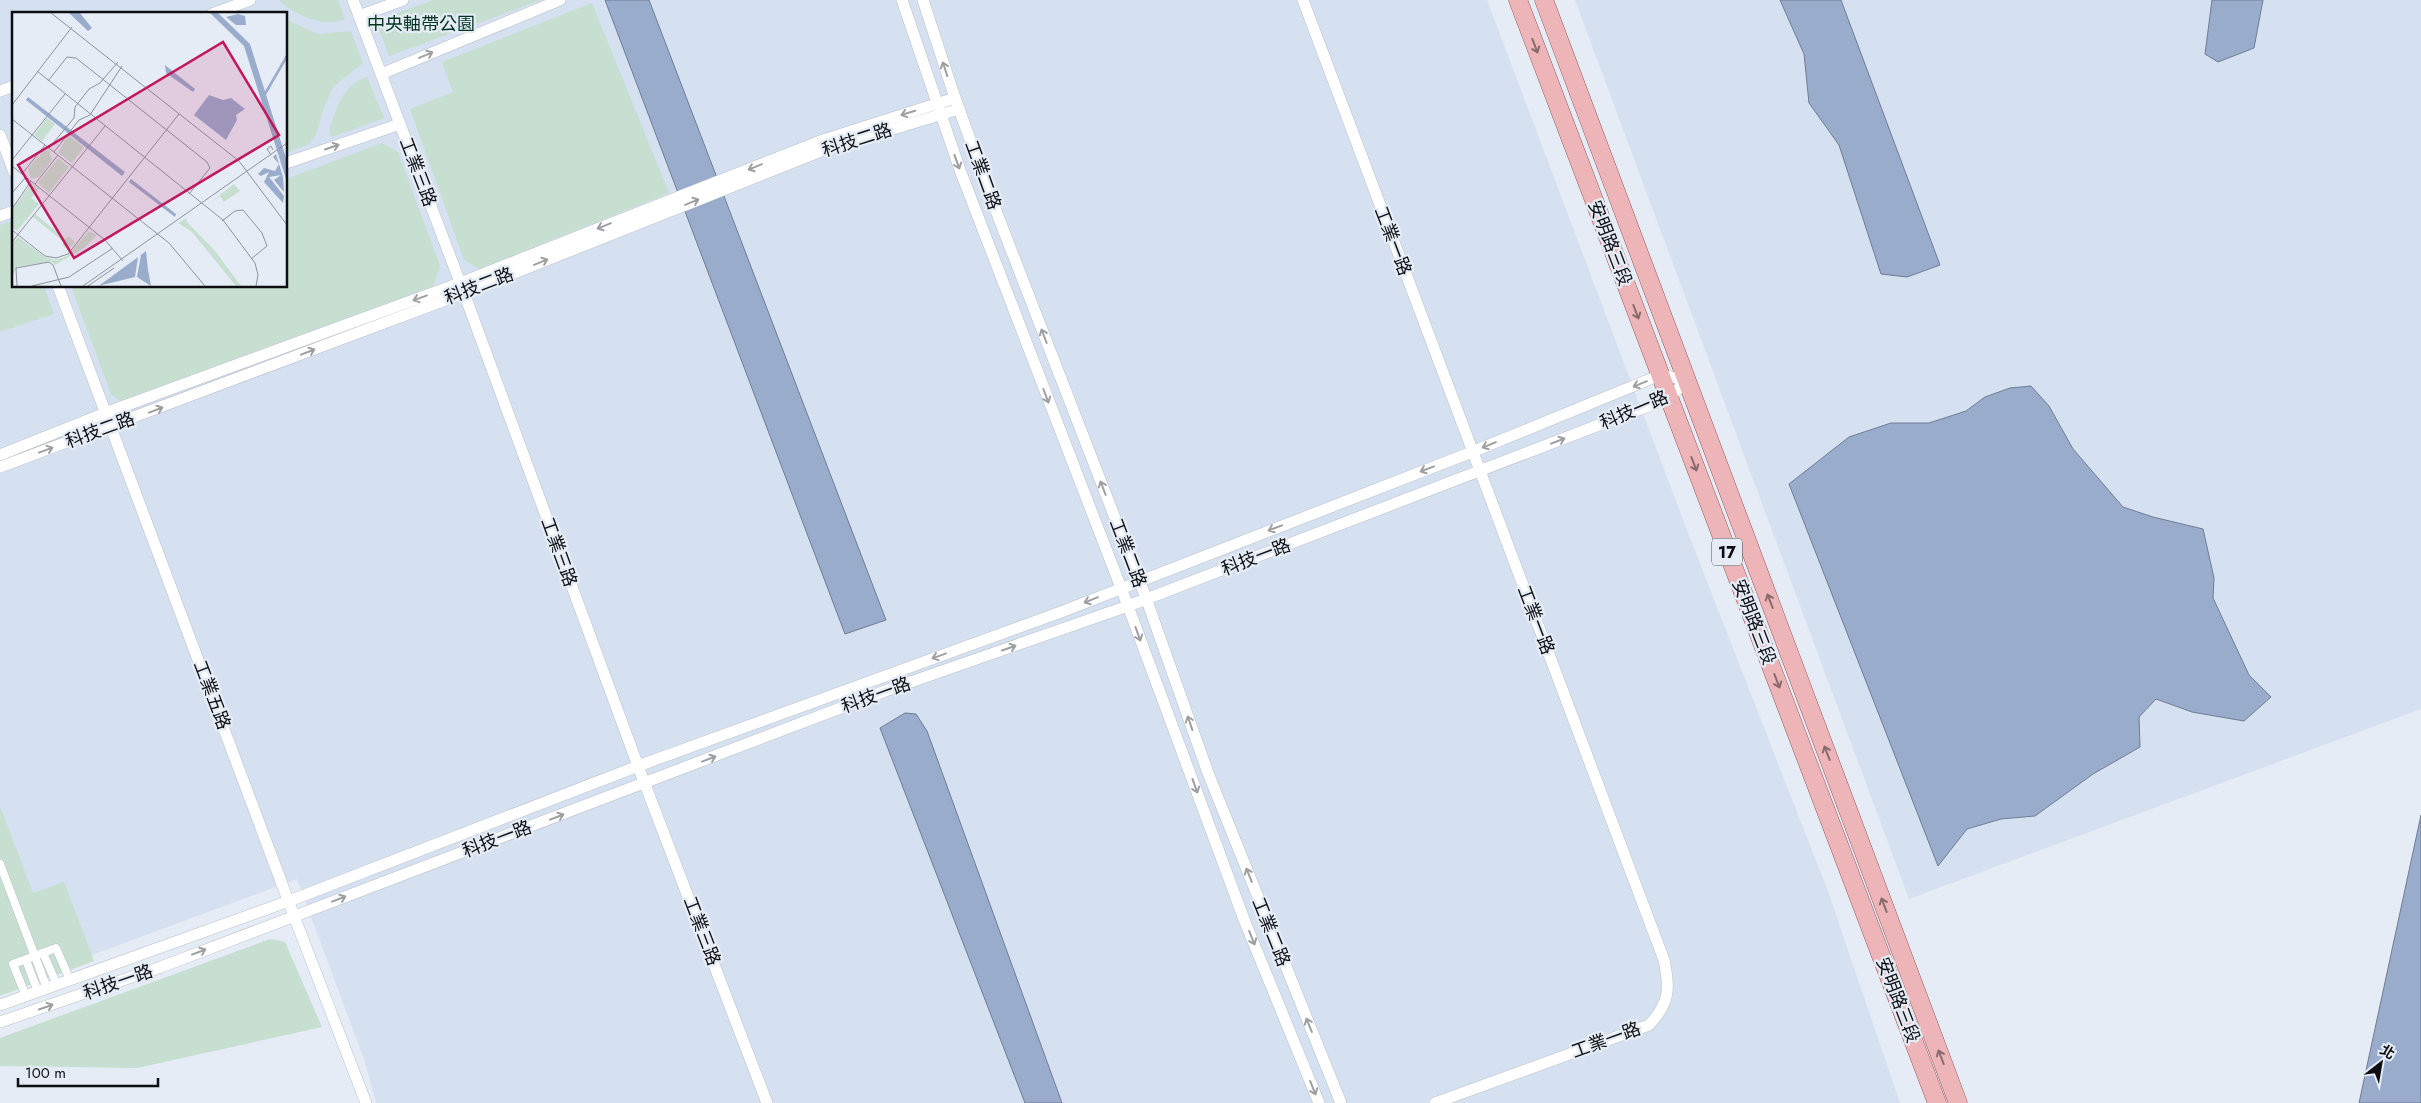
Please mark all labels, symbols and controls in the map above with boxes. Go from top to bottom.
park label: 中央軸帶公園 [367,11,475,37]
inset map [12,12,288,288]
one-way arrow [1532,38,1541,53]
one-way arrow [418,50,433,60]
one-way arrow [940,62,949,77]
one-way arrow [901,109,917,119]
street label: 科技二路 [819,117,895,163]
street label: 工業三路 [393,134,443,210]
street label: 工業二路 [958,137,1008,213]
one-way arrow [324,142,339,151]
one-way arrow [953,154,962,169]
one-way arrow [748,162,763,172]
street label: 安明路三段 [1582,196,1638,290]
one-way arrow [684,197,699,206]
street label: 工業一路 [1368,203,1418,279]
one-way arrow [597,222,612,231]
one-way arrow [533,257,548,266]
street label: 科技二路 [441,261,517,311]
one-way arrow [412,294,428,303]
one-way arrow [1632,304,1641,319]
one-way arrow [1039,329,1049,344]
one-way arrow [299,347,315,356]
one-way arrow [1633,379,1648,389]
street label: 科技一路 [1596,384,1672,436]
one-way arrow [1042,387,1051,403]
street label: 科技二路 [62,405,138,455]
one-way arrow [148,405,163,414]
one-way arrow [1550,436,1565,446]
one-way arrow [1482,441,1498,450]
one-way arrow [38,445,53,454]
one-way arrow [1690,456,1699,471]
one-way arrow [1420,465,1435,475]
one-way arrow [1098,481,1107,496]
street label: 工業三路 [534,514,584,590]
street label: 工業二路 [1103,515,1153,591]
one-way arrow [1268,524,1283,533]
street label: 科技一路 [1218,532,1294,582]
road number: 17 [1712,538,1742,566]
street label: 安明路三段 [1726,575,1782,669]
street label: 工業一路 [1511,582,1561,658]
one-way arrow [1764,594,1774,609]
one-way arrow [1084,595,1099,605]
one-way arrow [1134,625,1143,641]
one-way arrow [1000,643,1016,652]
one-way arrow [932,652,947,661]
street label: 工業五路 [187,657,237,733]
street label: 科技一路 [838,670,914,720]
one-way arrow [1773,673,1782,688]
one-way arrow [1185,716,1194,731]
one-way arrow [1822,746,1831,761]
one-way arrow [700,754,716,763]
one-way arrow [1191,778,1200,793]
one-way arrow [549,812,564,821]
street label: 科技一路 [459,814,535,864]
one-way arrow [1243,867,1252,882]
street label: 工業三路 [677,893,727,969]
one-way arrow [331,894,346,903]
street label: 工業二路 [1245,894,1297,970]
one-way arrow [1879,898,1888,913]
one-way arrow [1248,930,1257,945]
one-way arrow [192,947,207,956]
street label: 安明路三段 [1870,953,1926,1047]
street label: 科技一路 [80,958,156,1006]
one-way arrow [38,1002,54,1011]
street label: 工業一路 [1568,1015,1644,1065]
one-way arrow [1304,1018,1314,1033]
north arrow [2356,1038,2406,1088]
text: 北 [2377,1040,2399,1064]
one-way arrow [1936,1050,1945,1066]
scale bar [18,1056,158,1088]
text: 100 m [25,1062,66,1084]
one-way arrow [1309,1080,1318,1096]

